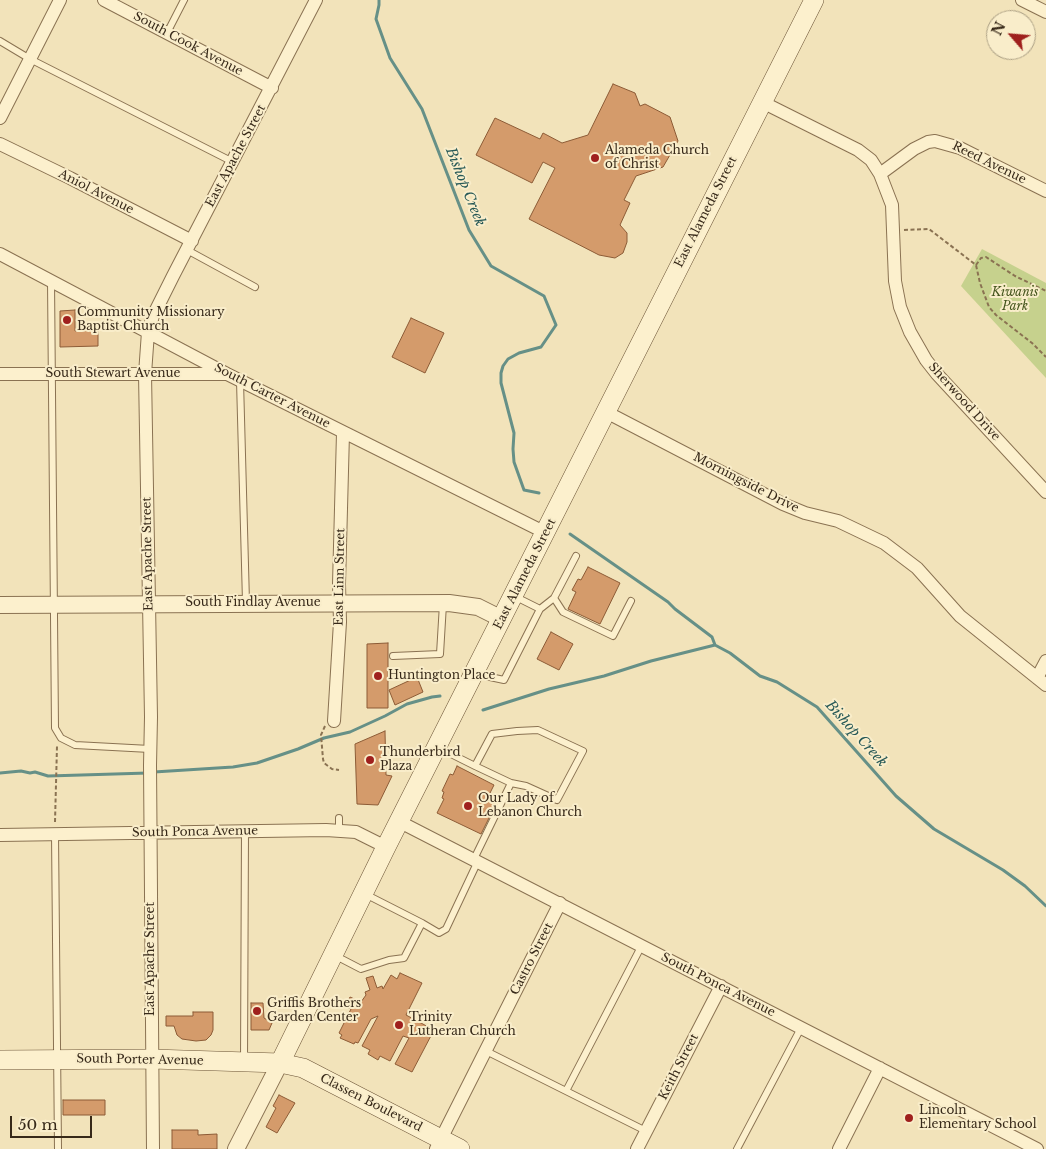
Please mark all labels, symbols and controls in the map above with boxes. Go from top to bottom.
street label: South Cook Avenue [131,9,245,79]
north arrow [986,10,1036,60]
text: N [988,19,1010,39]
street label: East Apache Street [203,102,269,210]
street label: Reed Avenue [950,139,1028,187]
place label: Alameda Church of Christ [605,144,709,172]
water label: Bishop Creek [442,145,488,229]
marker: Alameda Church of Christ [589,152,601,164]
street label: East Alameda Street [672,154,740,270]
street label: Aniol Avenue [56,167,136,217]
park label: Kiwanis Park [992,286,1038,314]
place label: Community Missionary Baptist Church [77,306,225,334]
marker: Community Missionary Baptist Church [61,314,73,326]
street label: South Carter Avenue [212,360,332,432]
street label: Sherwood Drive [925,360,1003,444]
street label: South Stewart Avenue [46,367,180,381]
street label: Morningside Drive [691,450,801,516]
street label: East Apache Street [140,497,156,611]
street label: East Alameda Street [491,516,559,632]
street label: East Linn Street [332,528,348,626]
street label: South Findlay Avenue [185,596,321,610]
place label: Huntington Place [388,669,495,683]
marker: Huntington Place [372,670,384,682]
water label: Bishop Creek [822,697,890,771]
place label: Thunderbird Plaza [380,746,461,774]
marker: Thunderbird Plaza [364,754,376,766]
place label: Our Lady of Lebanon Church [478,792,582,820]
marker: Our Lady of Lebanon Church [462,800,474,812]
street label: South Ponca Avenue [132,824,258,840]
street label: East Apache Street [144,902,158,1016]
street label: Castro Street [508,920,556,998]
street label: South Ponca Avenue [659,950,777,1020]
place label: Griffis Brothers Garden Center [267,997,361,1025]
marker: Griffis Brothers Garden Center [251,1005,263,1017]
place label: Trinity Lutheran Church [409,1011,516,1039]
marker: Trinity Lutheran Church [393,1019,405,1031]
street label: Keith Street [656,1031,702,1103]
street label: South Porter Avenue [76,1052,204,1068]
street label: Classen Boulevard [317,1071,425,1135]
place label: Lincoln Elementary School [919,1104,1037,1132]
scale bar [12,1106,95,1138]
marker: Lincoln Elementary School [903,1112,915,1124]
text: 50 m [18,1115,58,1134]

